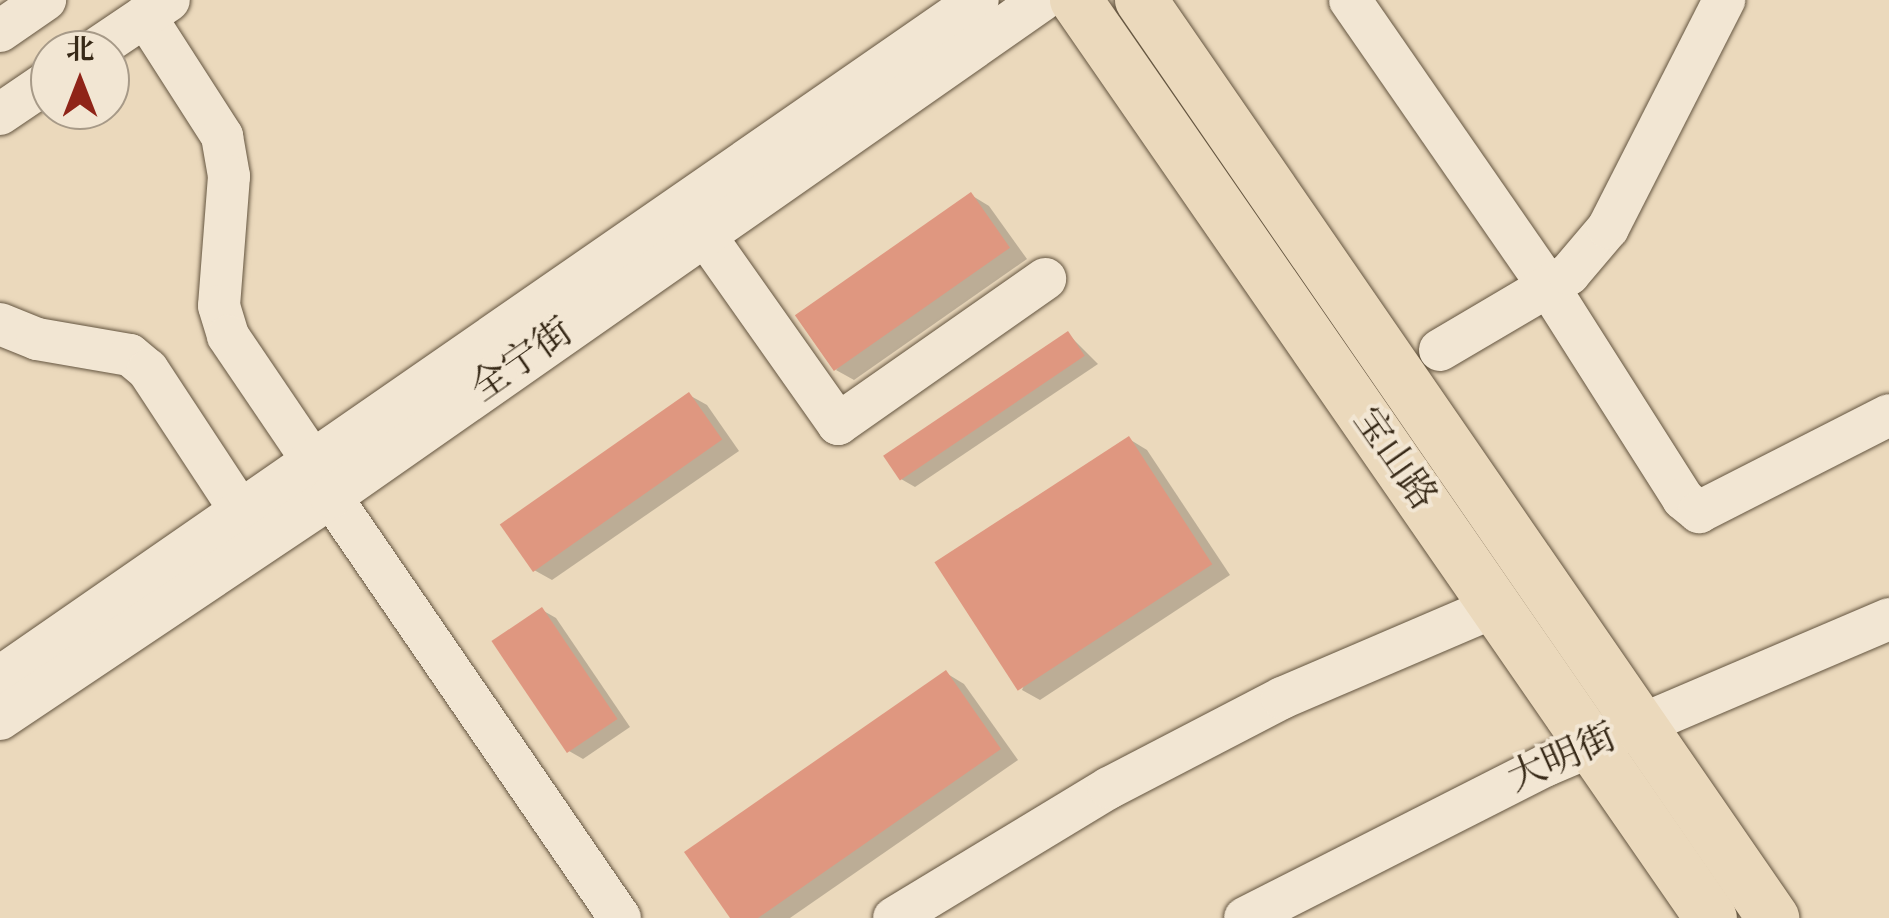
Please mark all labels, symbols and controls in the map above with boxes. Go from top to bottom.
north arrow [30,30,130,130]
text: 北 [66,32,94,71]
street label: 全宁街 [463,311,583,413]
street label: 宝山路 [1342,400,1444,520]
street label: 大明街 [1502,716,1624,804]

